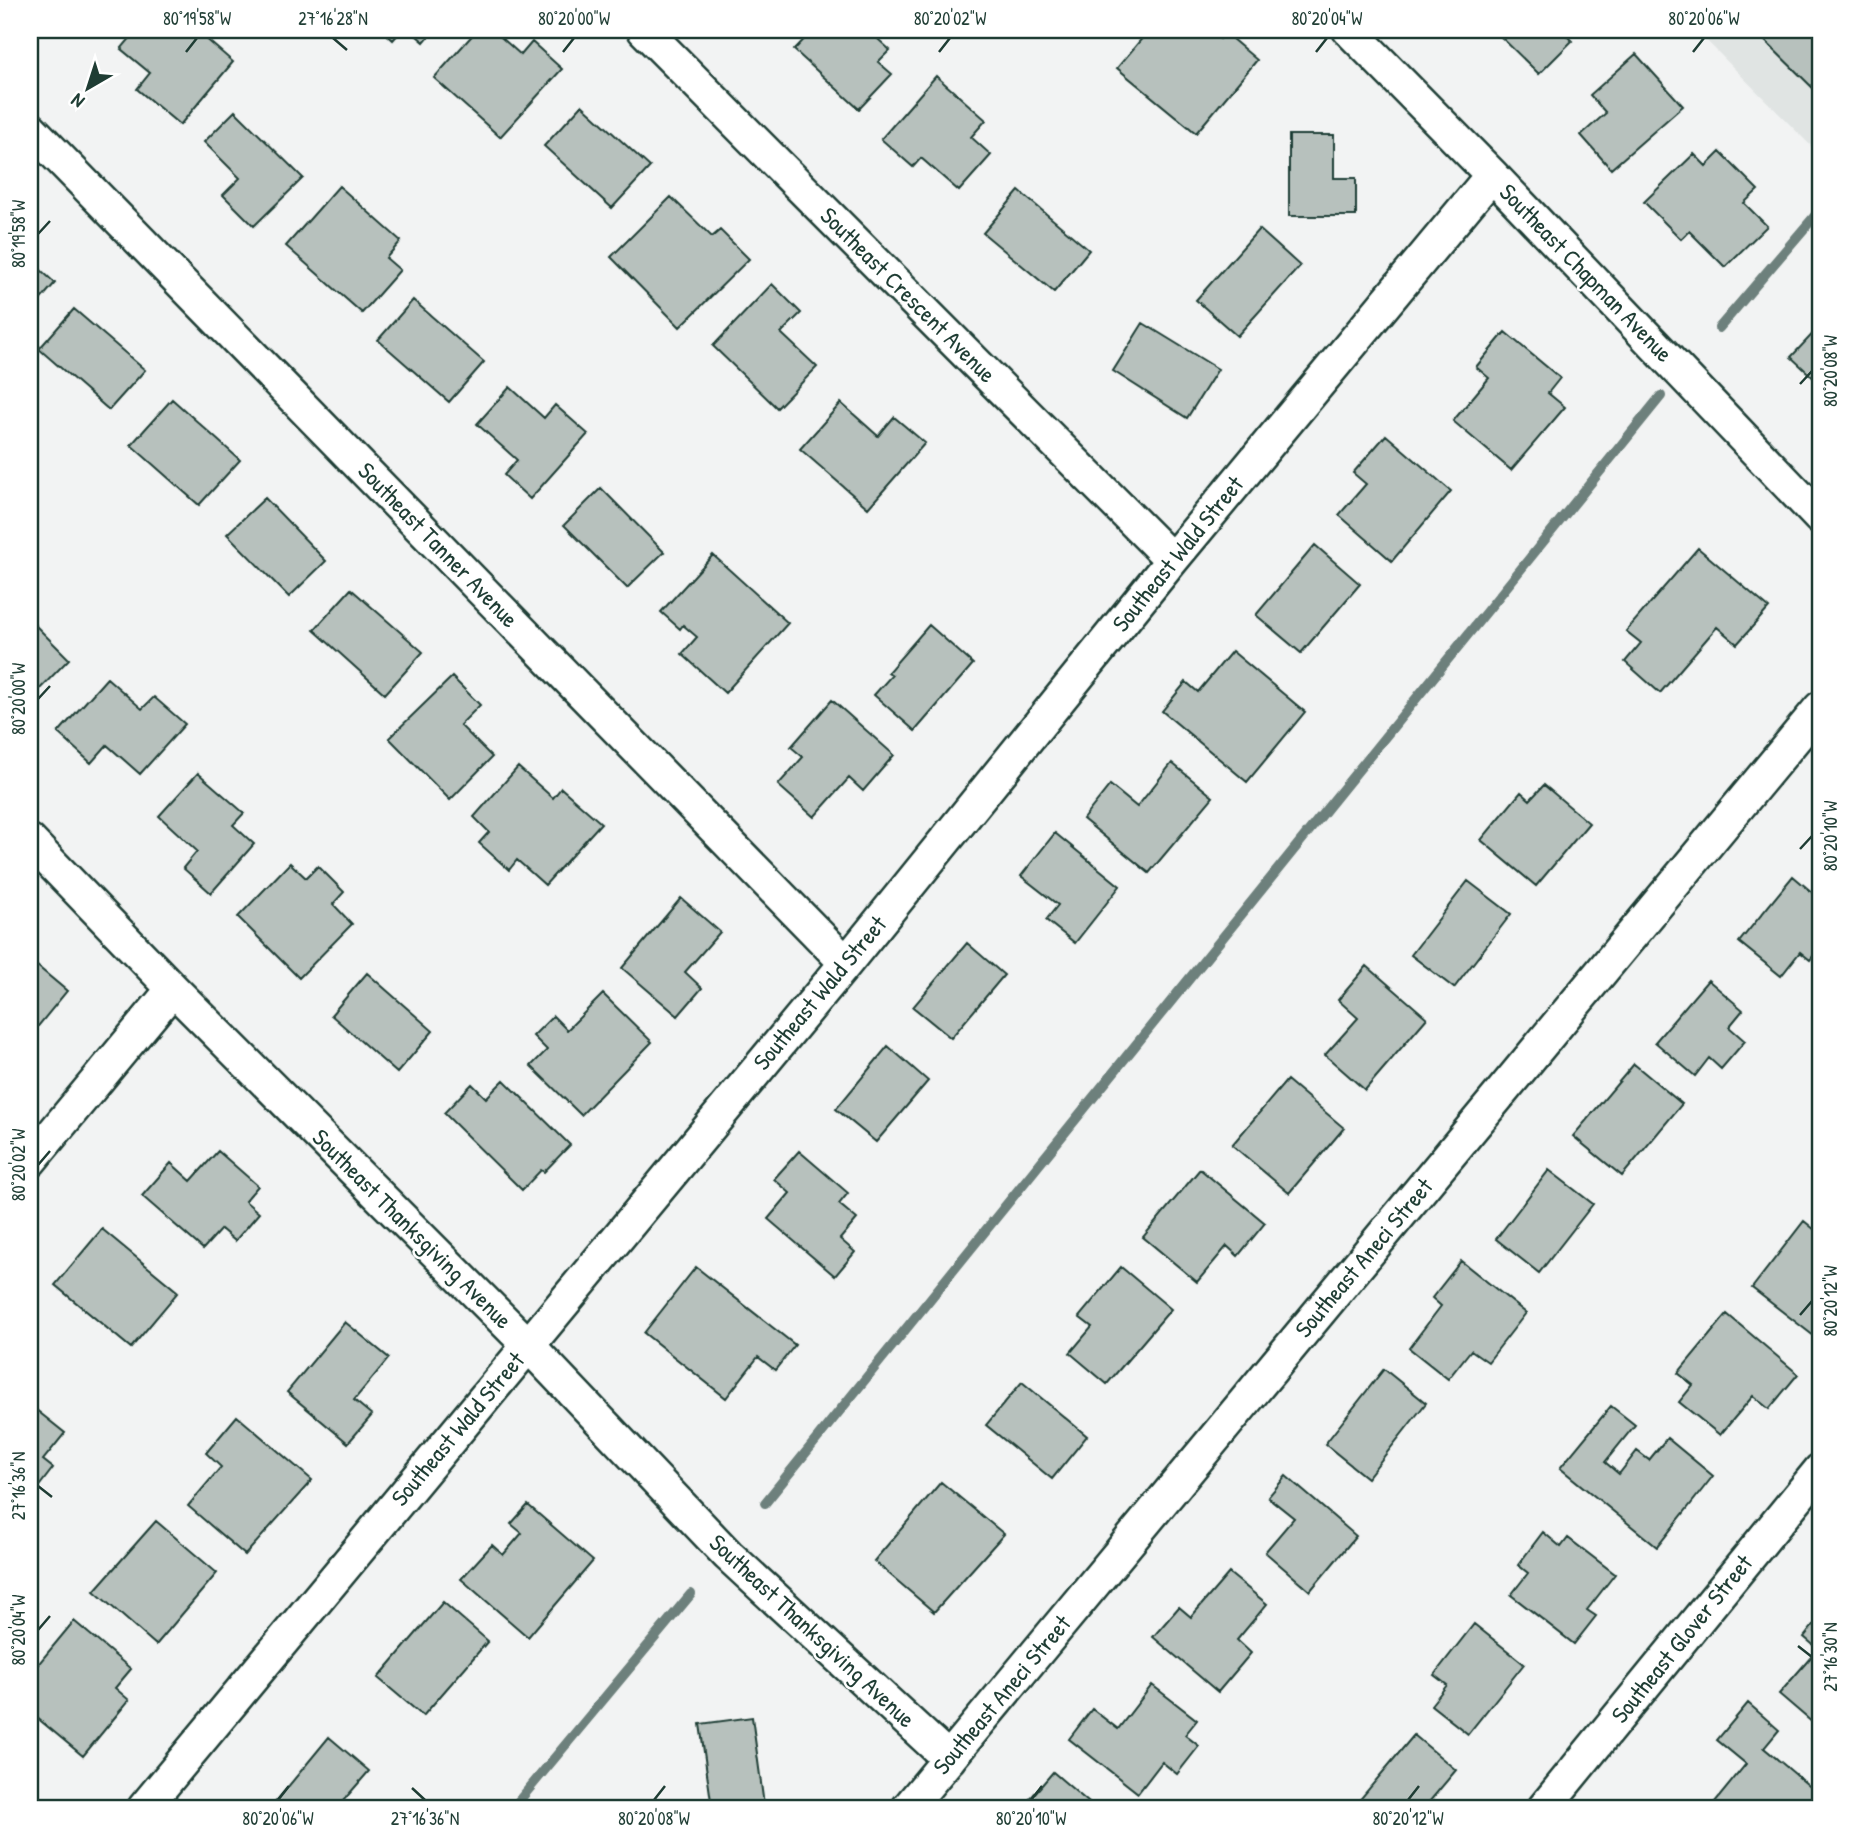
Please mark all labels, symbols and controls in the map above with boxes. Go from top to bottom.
text: 80°19'58"W [163,6,231,31]
text: 27°16'28"N [298,6,368,31]
text: 80°20'00"W [538,6,610,31]
text: 80°20'02"W [914,6,986,31]
text: 80°20'04"W [1292,6,1362,31]
text: 80°20'06"W [1668,6,1740,31]
north arrow [52,52,122,122]
text: N [65,88,89,114]
street label: Southeast Chapman Avenue [1493,176,1681,369]
street label: Southeast Crescent Avenue [814,199,1004,389]
text: 80°19'58"W [6,200,31,268]
text: 80°20'08"W [1818,335,1843,407]
street label: Southeast Tanner Avenue [351,455,526,634]
street label: Southeast Wald Street [1104,468,1251,638]
text: 80°20'00"W [6,663,31,735]
text: 80°20'10"W [1818,801,1843,871]
street label: Southeast Wald Street [745,908,894,1076]
street label: Southeast Thanksgiving Avenue [306,1121,520,1335]
text: 80°20'02"W [6,1129,31,1201]
street label: Southeast Aneci Street [1287,1170,1440,1344]
text: 80°20'12"W [1818,1266,1843,1336]
street label: Southeast Wald Street [383,1344,532,1512]
text: 27°16'36"N [6,1452,31,1520]
street label: Southeast Thanksgiving Avenue [703,1526,923,1734]
street label: Southeast Glover Street [1603,1547,1760,1729]
text: 80°20'04"W [6,1595,31,1665]
street label: Southeast Aneci Street [925,1607,1078,1781]
text: 27°16'30"N [1818,1622,1843,1692]
text: 80°20'06"W [242,1806,314,1831]
text: 27°16'36"N [391,1806,459,1831]
text: 80°20'08"W [618,1806,690,1831]
text: 80°20'10"W [996,1806,1066,1831]
text: 80°20'12"W [1373,1806,1443,1831]

